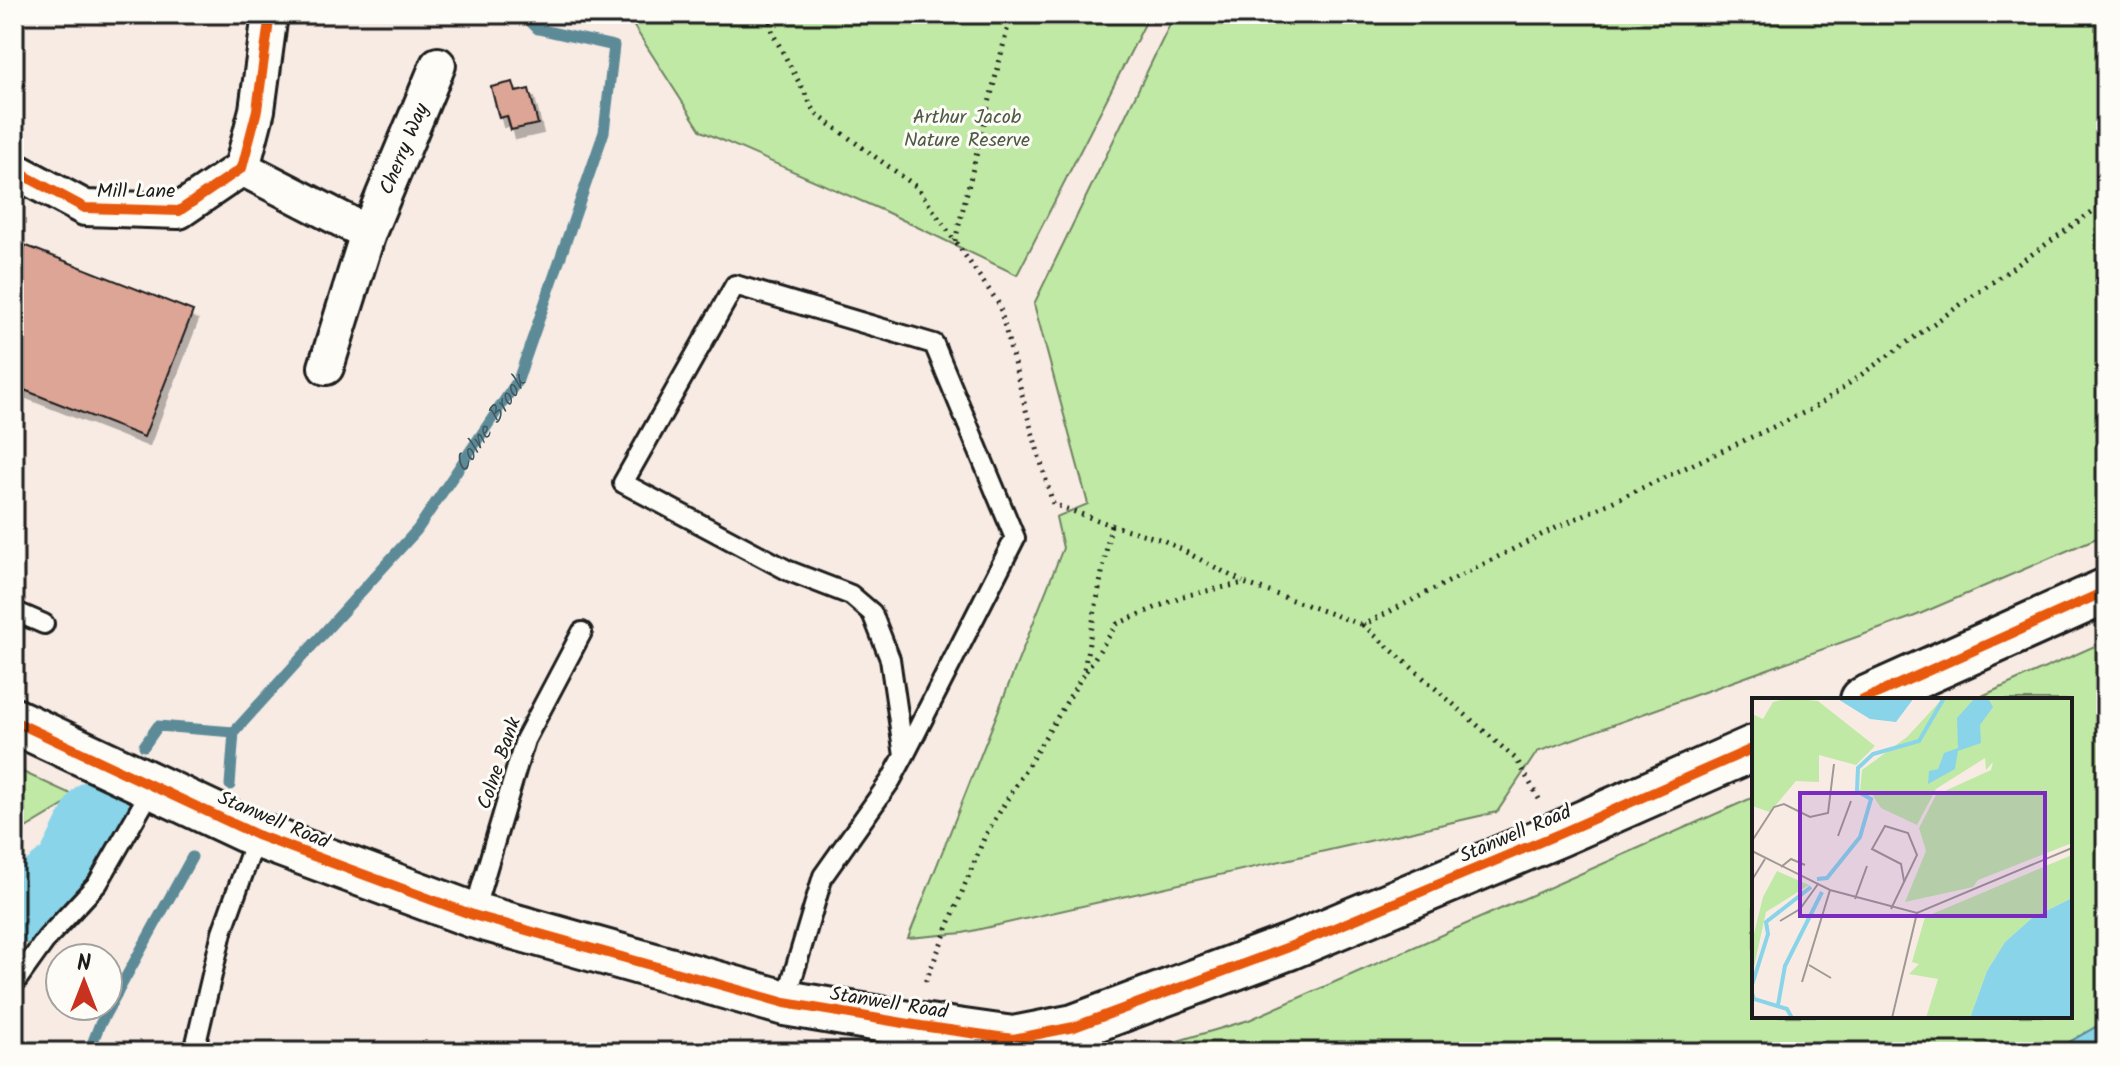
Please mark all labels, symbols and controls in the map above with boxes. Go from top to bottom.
street label: Cherry Way [372,98,439,200]
park label: Arthur Jacob Nature Reserve [904,102,1030,157]
street label: Mill Lane [97,176,175,208]
water label: Colne Brook [446,366,538,480]
inset map [1752,698,2072,1018]
street label: Colne Bank [469,713,531,814]
street label: Stanwell Road [212,783,335,859]
street label: Stanwell Road [1455,797,1578,873]
north arrow [44,942,124,1022]
text: N [77,947,91,982]
street label: Stanwell Road [828,979,951,1029]

